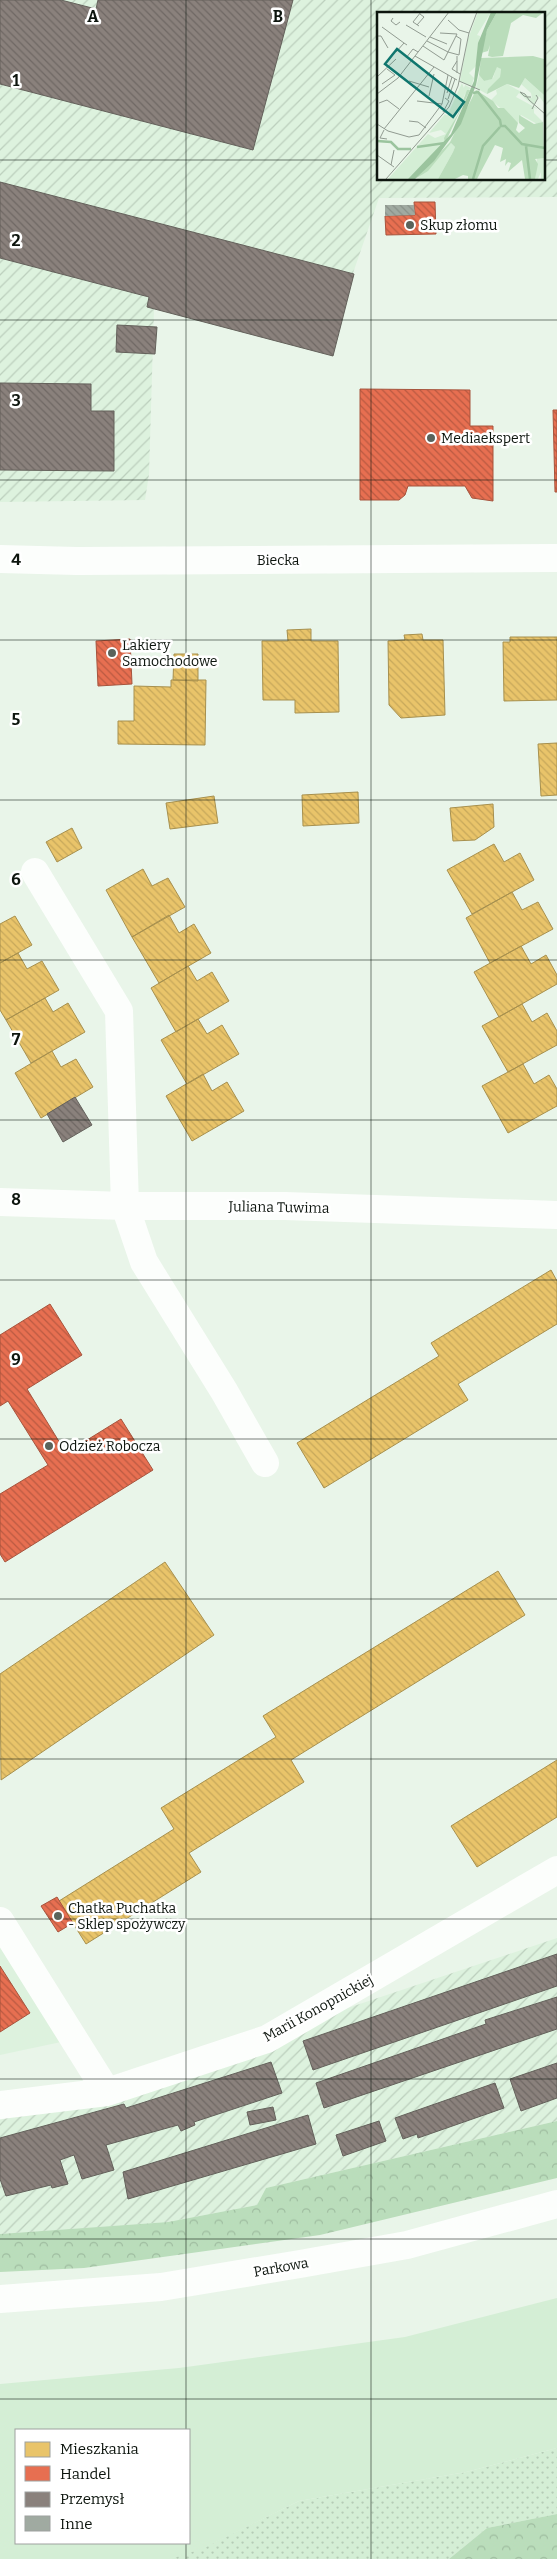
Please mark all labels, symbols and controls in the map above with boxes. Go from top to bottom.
text: A [87,7,99,26]
text: B [273,7,283,26]
inset map [377,12,544,180]
text: 1 [13,71,20,90]
place label: Skup złomu [420,217,498,234]
marker: Skup złomu [404,219,416,231]
text: 2 [11,231,21,250]
text: 3 [11,391,21,410]
place label: Mediaekspert [441,430,530,447]
marker: Mediaekspert [425,432,437,444]
text: 4 [11,550,21,569]
street label: Biecka [257,552,300,569]
place label: Lakiery Samochodowe [122,637,218,670]
marker: Lakiery Samochodowe [106,647,118,659]
text: 5 [12,710,21,729]
text: 6 [11,870,21,889]
text: 7 [12,1030,21,1049]
text: 8 [11,1190,21,1209]
street label: Juliana Tuwima [227,1198,330,1217]
text: 9 [11,1350,21,1369]
place label: Odzież Robocza [59,1438,161,1455]
marker: Odzież Robocza [43,1440,55,1452]
place label: Chatka Puchatka - Sklep spożywczy [68,1900,186,1933]
marker: Chatka Puchatka - Sklep spożywczy [52,1910,64,1922]
street label: Marii Konopnickiej [260,1971,376,2046]
street label: Parkowa [252,2254,310,2281]
legend [15,2429,190,2544]
text: Mieszkania [60,2440,139,2458]
text: Handel [60,2465,111,2483]
text: Przemysł [60,2490,124,2508]
text: Inne [60,2515,92,2533]

